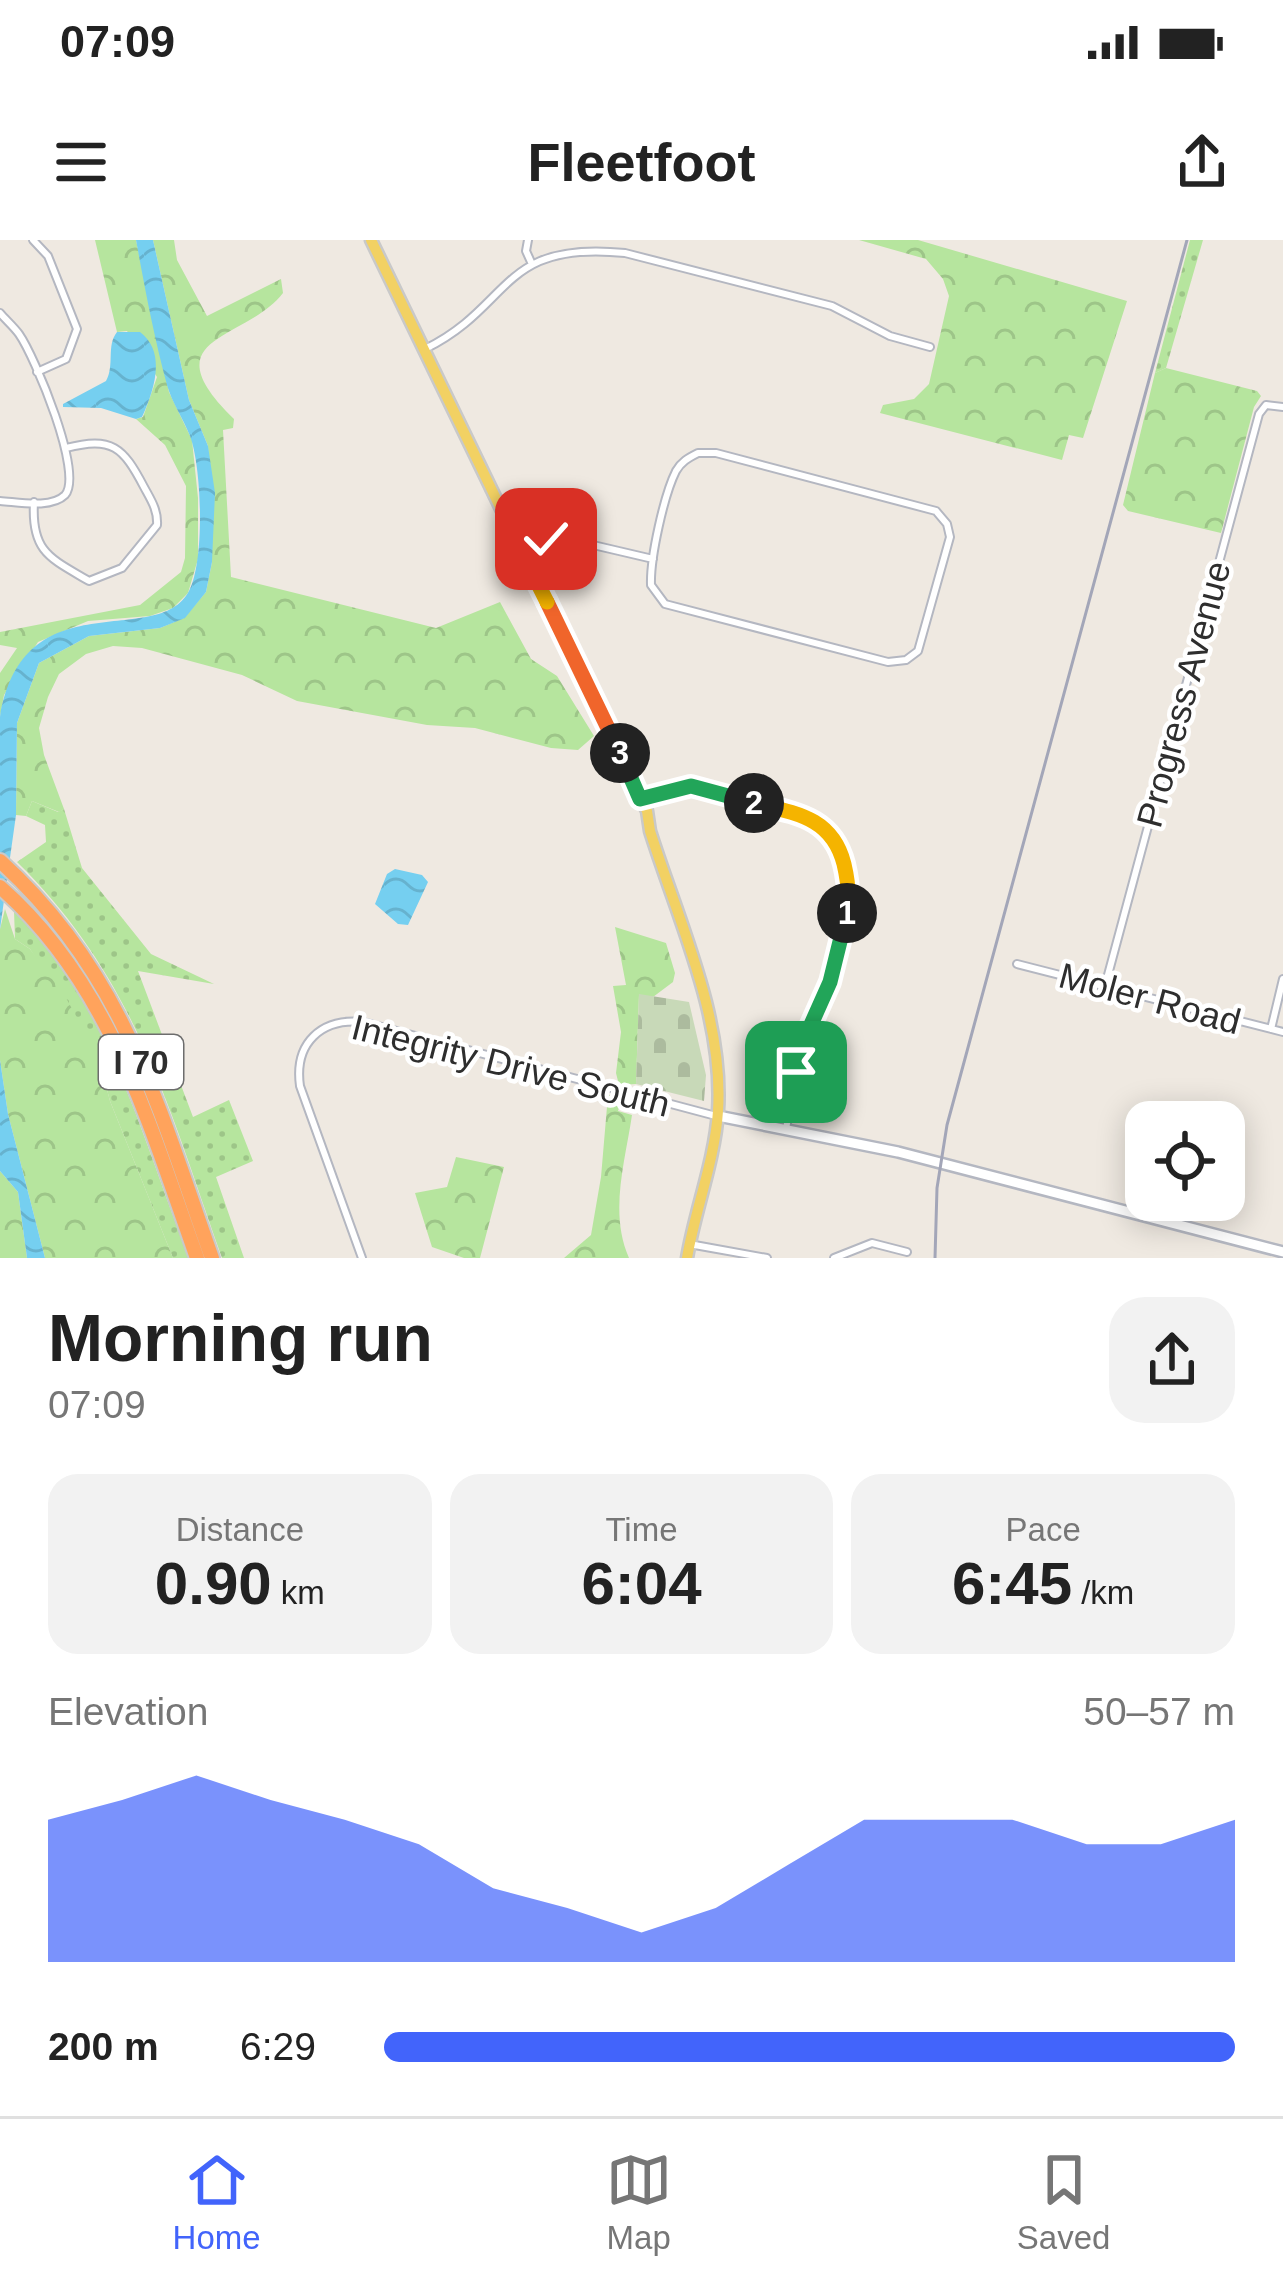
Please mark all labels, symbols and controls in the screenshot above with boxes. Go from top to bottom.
text: 07:09 [60,16,175,67]
icon: menu [48,129,114,195]
icon: share [1169,129,1235,195]
text: Fleetfoot [528,132,755,192]
pin [495,488,597,590]
icon: check [513,506,579,572]
street label: Progress Avenue [1128,557,1239,832]
pin: 3 [590,723,650,783]
text: 3 [611,734,629,771]
pin: 2 [724,773,784,833]
text: 2 [745,784,763,821]
pin: 1 [817,883,877,943]
text: 1 [838,894,856,931]
street label: Moler Road [1055,955,1245,1042]
street label: Integrity Drive South [348,1006,674,1125]
pin [745,1021,847,1123]
road number: I 70 [99,1035,183,1089]
icon: arrive [763,1039,829,1105]
map controls [1125,1101,1245,1221]
button: locate [1125,1101,1245,1221]
button: share [1109,1297,1235,1423]
text: Morning run [48,1301,433,1375]
text: 07:09 [48,1383,146,1426]
text: Distance [176,1511,304,1548]
text: Time [605,1511,678,1548]
text: Pace [1006,1511,1081,1548]
text: 0.90 [155,1550,272,1617]
text: 6:04 [581,1550,702,1617]
text: 6:45 [952,1550,1072,1617]
text: km [272,1574,325,1611]
text: /km [1072,1574,1134,1611]
text: Elevation [48,1690,208,1733]
text: 50–57 m [1083,1690,1235,1733]
text: 200 m [48,2025,159,2068]
text: 6:29 [240,2025,316,2068]
tab: Home [173,2147,261,2257]
tab: Map [606,2147,672,2257]
tab: Saved [1017,2147,1110,2257]

